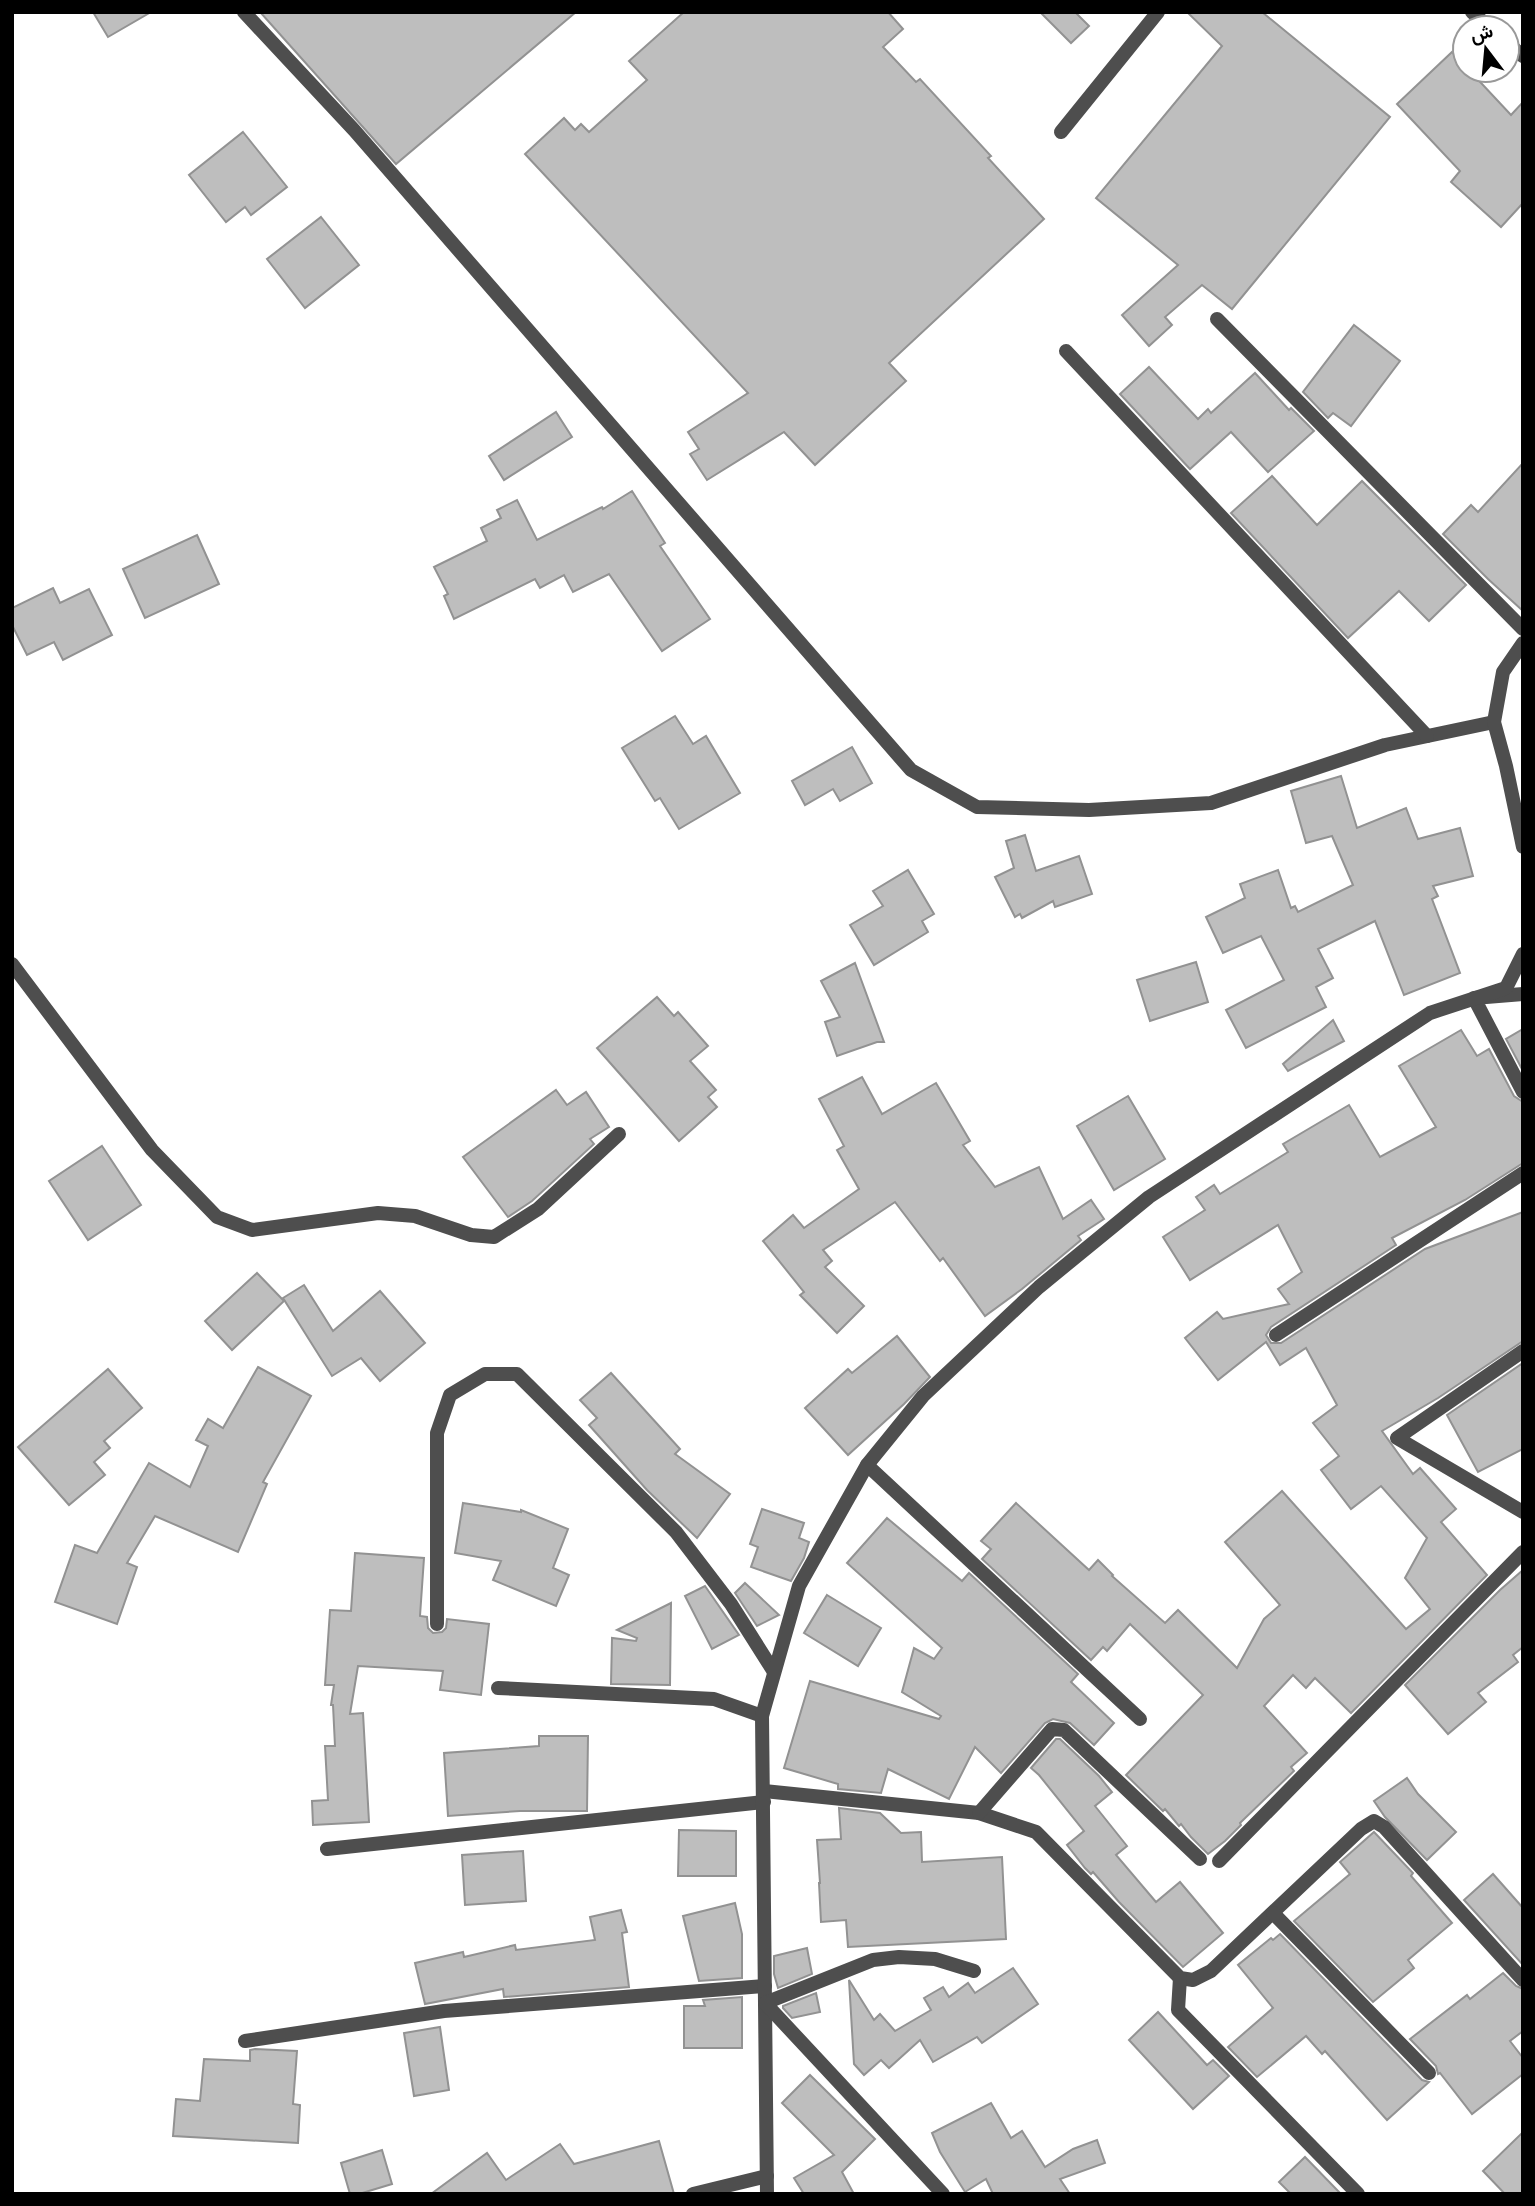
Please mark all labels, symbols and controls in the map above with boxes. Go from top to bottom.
north arrow [1451,14,1521,84]
text: ش [1468,20,1496,47]

